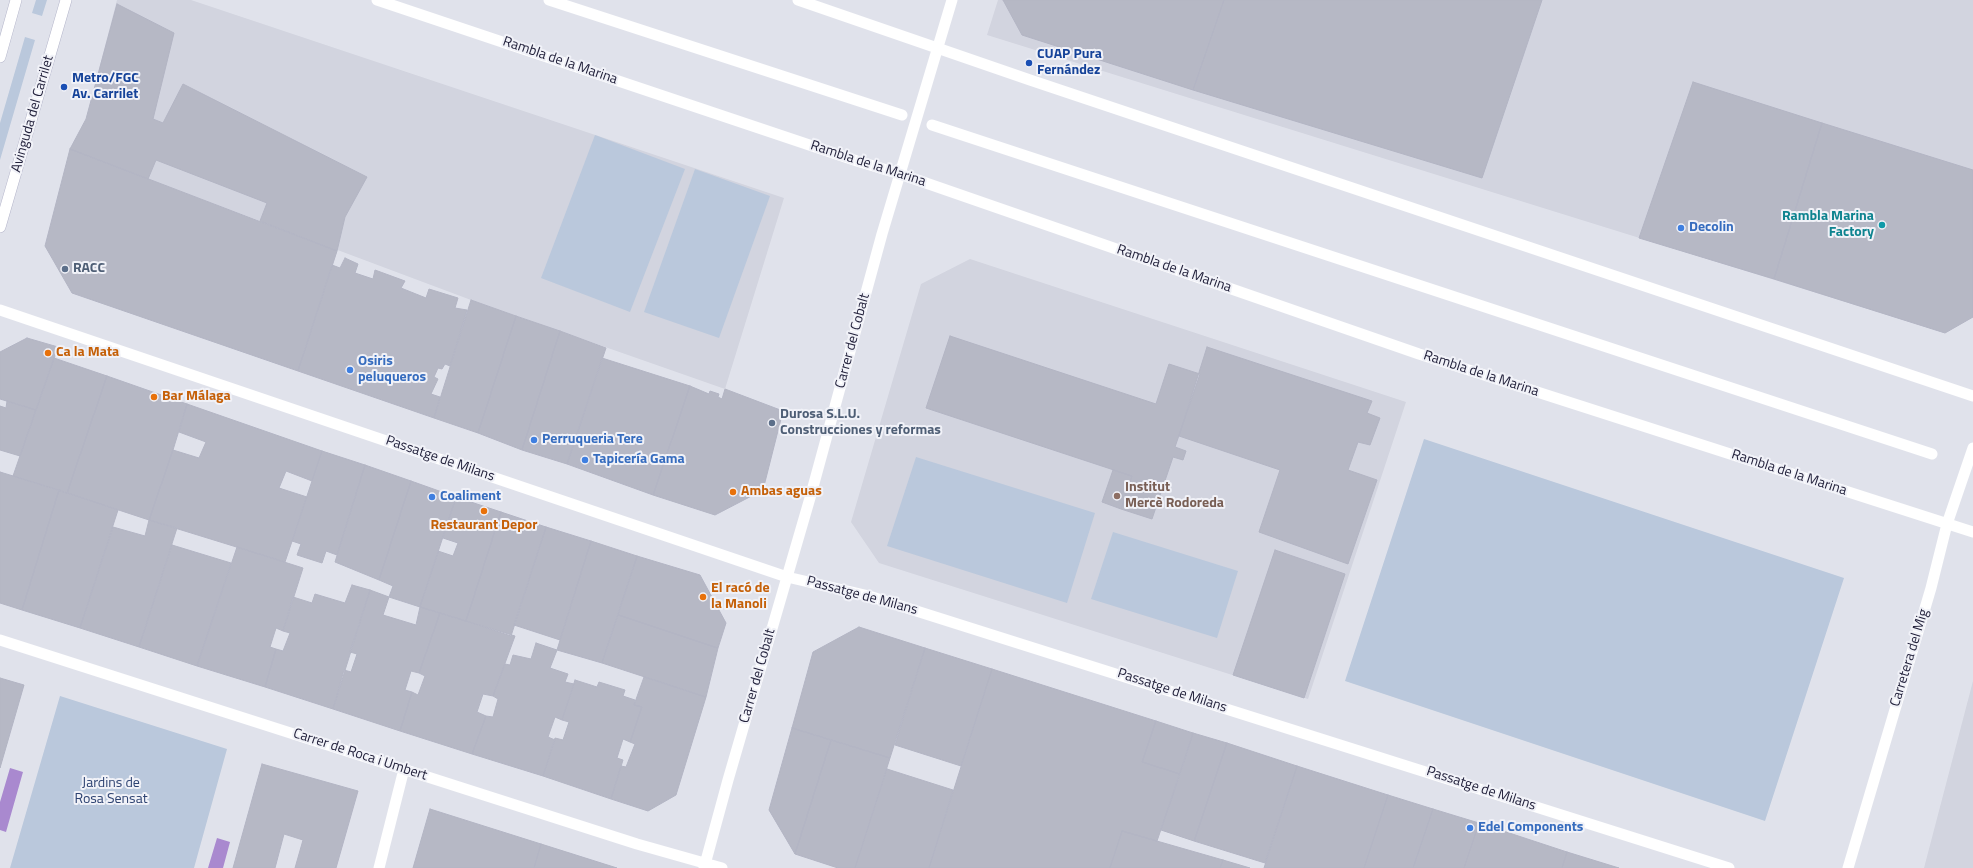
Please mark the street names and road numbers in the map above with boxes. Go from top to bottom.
street label: Rambla de la Marina [500,34,620,88]
street label: Avinguda del Carrilet [8,54,58,174]
street label: Rambla de la Marina [808,137,928,191]
street label: Rambla de la Marina [1114,242,1234,296]
street label: Carrer del Cobalt [832,292,874,390]
street label: Rambla de la Marina [1421,347,1541,401]
street label: Passatge de Milans [383,432,497,486]
street label: Rambla de la Marina [1729,446,1849,500]
street label: Passatge de Milans [805,573,919,619]
street label: Carretera del Mig [1887,607,1933,709]
street label: Carrer del Cobalt [737,627,779,725]
street label: Passatge de Milans [1115,665,1229,717]
street label: Carrer de Roca i Umbert [291,725,429,785]
street label: Passatge de Milans [1424,763,1538,815]

